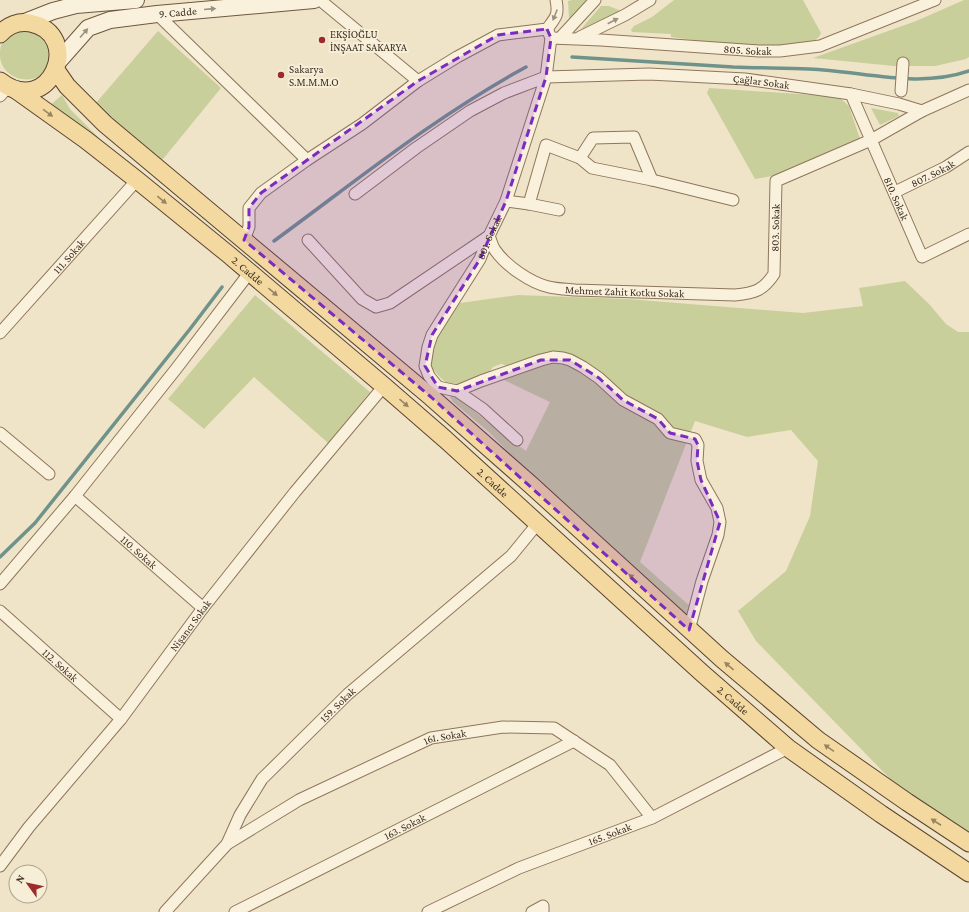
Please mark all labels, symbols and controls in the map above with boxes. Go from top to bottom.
street label: 9. Cadde [158,4,197,20]
one-way arrow [203,6,216,13]
one-way arrow [552,9,559,21]
one-way arrow [607,18,618,25]
one-way arrow [79,28,88,38]
place label: EKŞİOĞLU İNŞAAT SAKARYA [330,28,408,54]
marker: EKŞİOĞLU İNŞAAT SAKARYA [317,35,327,45]
street label: 805. Sokak [723,43,772,57]
place label: Sakarya S.M.M.M.O [289,63,339,88]
marker: Sakarya S.M.M.M.O [276,70,286,80]
street label: Çağlar Sokak [733,72,791,91]
one-way arrow [43,109,53,117]
street label: 807. Sokak [909,157,957,189]
street label: 810. Sokak [882,175,912,223]
one-way arrow [157,196,168,205]
street label: 803. Sokak [768,203,782,252]
street label: 801. Sokak [474,213,504,261]
street label: 111. Sokak [50,236,88,276]
street label: 2. Cadde [229,254,266,288]
street label: Mehmet Zahit Kotku Sokak [565,283,685,299]
one-way arrow [268,288,279,297]
one-way arrow [399,399,410,408]
street label: 2. Cadde [475,465,511,500]
street label: 110. Sokak [118,533,160,571]
one-way arrow [628,573,638,583]
street label: Nişancı Sokak [167,597,214,653]
street label: 112. Sokak [40,646,81,684]
one-way arrow [724,661,734,670]
street label: 2. Cadde [715,683,751,717]
street label: 159. Sokak [317,684,358,724]
street label: 161. Sokak [421,727,468,747]
one-way arrow [824,744,834,752]
street label: 163. Sokak [382,811,428,842]
one-way arrow [931,818,942,825]
street label: 165. Sokak [587,820,634,847]
north arrow [8,864,48,904]
text: N [13,872,27,885]

